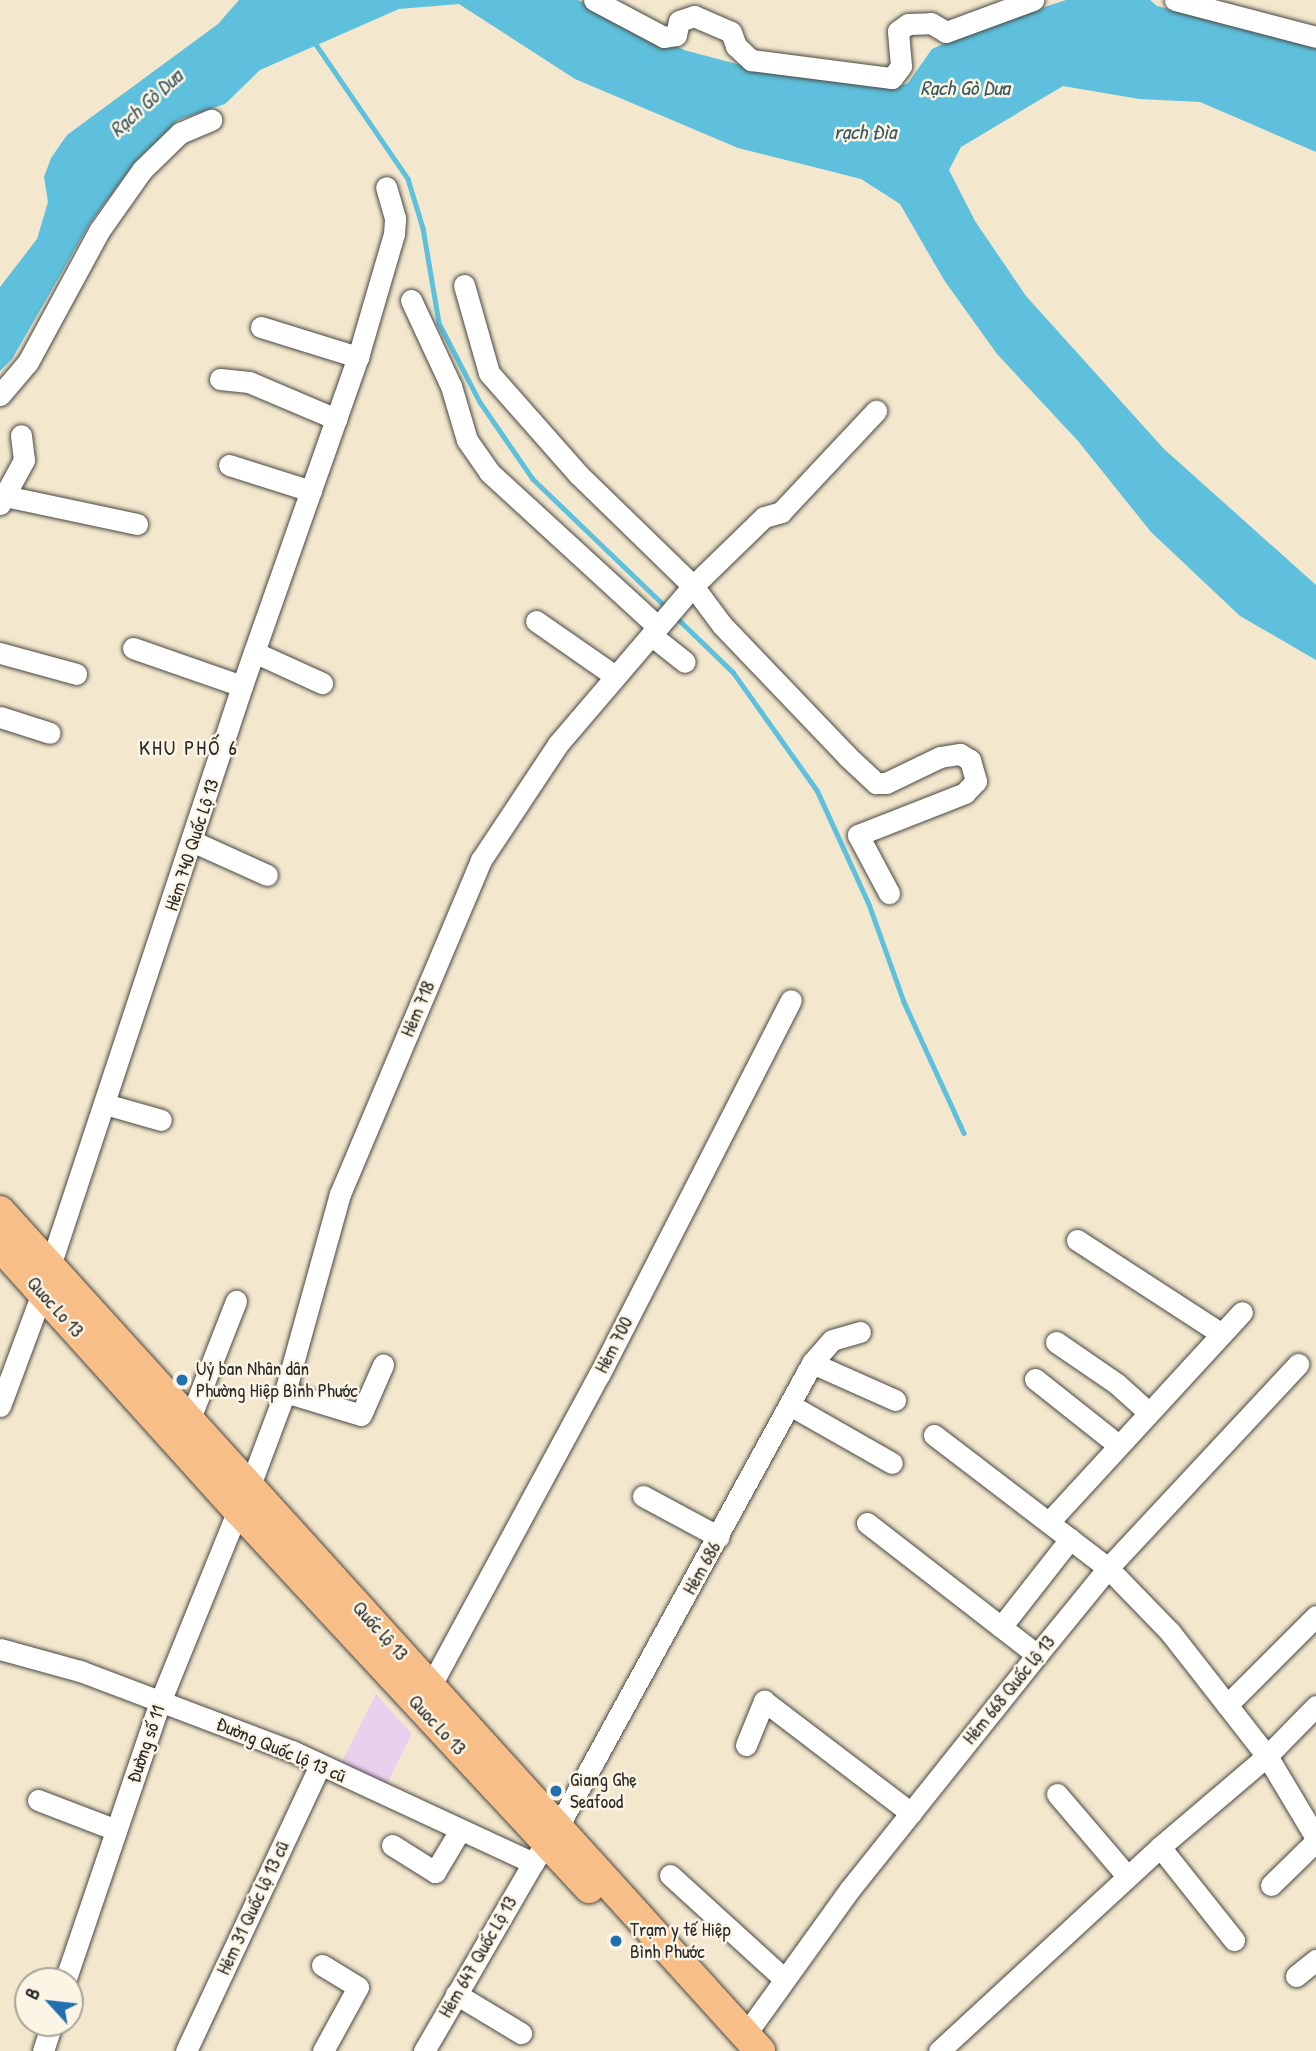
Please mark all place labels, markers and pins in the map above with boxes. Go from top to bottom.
place label: Uỷ ban Nhân dân Phường Hiệp Bình Phước [196,1358,358,1402]
marker: Uỷ ban Nhân dân Phường Hiệp Bình Phước [174,1372,190,1388]
place label: Giang Ghẹ Seafood [570,1769,637,1813]
marker: Giang Ghẹ Seafood [548,1783,564,1799]
place label: Trạm y tế Hiệp Bình Phước [630,1919,731,1963]
marker: Trạm y tế Hiệp Bình Phước [608,1933,624,1949]

